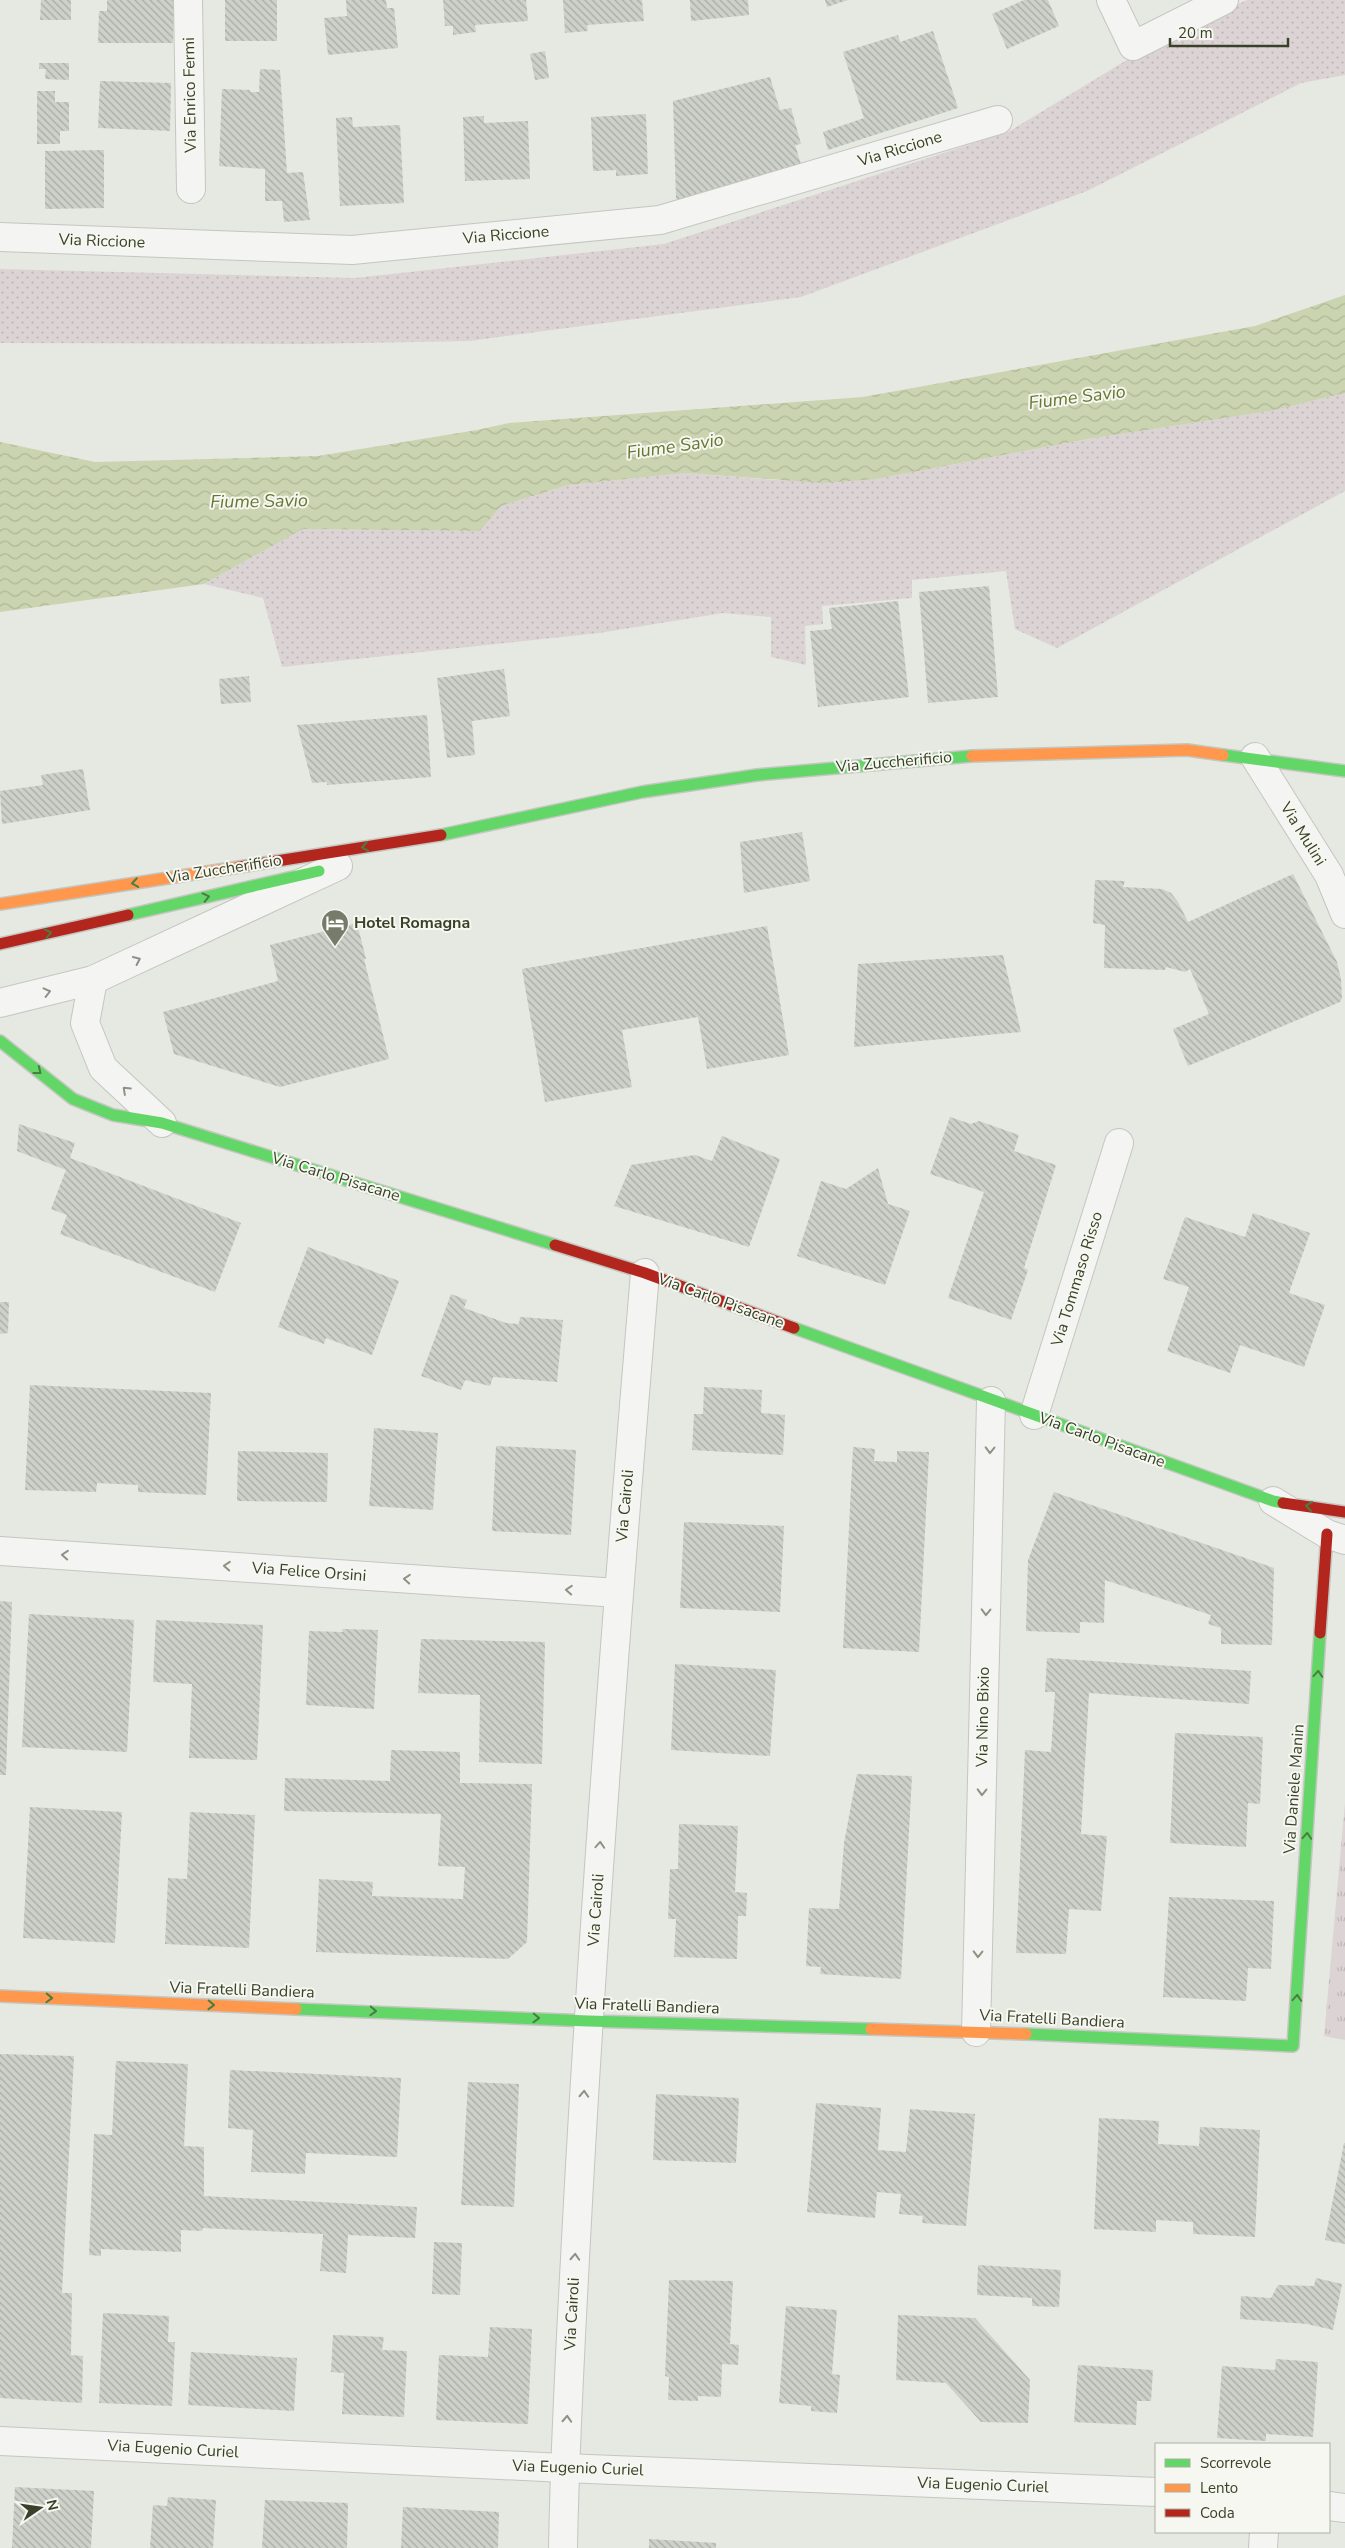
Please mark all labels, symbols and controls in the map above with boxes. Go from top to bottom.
scale bar [1170,15,1288,47]
text: 20 m [1178,23,1213,43]
street label: Via Enrico Fermi [178,37,202,154]
street label: Via Riccione [854,126,945,172]
street label: Via Riccione [461,220,550,250]
street label: Via Riccione [57,228,146,254]
water label: Fiume Savio [1027,379,1127,415]
water label: Fiume Savio [625,427,725,465]
water label: Fiume Savio [210,488,308,514]
street label: Via Zuccherificio [834,746,953,778]
street label: Via Mulini [1274,797,1331,870]
one-way arrow [361,841,369,851]
street label: Via Zuccherificio [164,849,283,889]
one-way arrow [131,877,140,887]
one-way arrow [201,892,210,903]
hotel icon: Hotel Romagna [320,908,350,947]
place label: Hotel Romagna [354,912,470,934]
one-way arrow [43,928,52,939]
one-way arrow [132,955,141,966]
one-way arrow [42,987,51,998]
one-way arrow [32,1066,41,1074]
one-way arrow [123,1087,132,1096]
street label: Via Carlo Pisacane [268,1147,403,1207]
street label: Via Tommaso Risso [1046,1209,1108,1350]
street label: Via Carlo Pisacane [654,1268,787,1334]
street label: Via Carlo Pisacane [1035,1407,1168,1473]
one-way arrow [985,1446,995,1454]
street label: Via Cairoli [611,1469,639,1544]
one-way arrow [1304,1502,1313,1512]
one-way arrow [61,1550,69,1561]
street label: Via Felice Orsini [250,1557,367,1587]
one-way arrow [223,1561,231,1572]
one-way arrow [403,1573,411,1584]
one-way arrow [565,1584,573,1595]
one-way arrow [981,1608,991,1616]
street label: Via Nino Bixio [971,1666,995,1768]
one-way arrow [1312,1669,1323,1677]
street label: Via Daniele Manin [1278,1723,1310,1856]
one-way arrow [976,1788,987,1796]
one-way arrow [1302,1831,1313,1839]
one-way arrow [595,1841,606,1849]
street label: Via Cairoli [582,1873,610,1948]
one-way arrow [972,1951,983,1959]
street label: Via Fratelli Bandiera [168,1976,315,2004]
one-way arrow [45,1992,53,2003]
street label: Via Fratelli Bandiera [573,1992,720,2020]
one-way arrow [1291,1994,1302,2002]
one-way arrow [207,1999,215,2010]
street label: Via Fratelli Bandiera [978,2004,1125,2034]
one-way arrow [370,2006,378,2017]
one-way arrow [532,2013,540,2024]
one-way arrow [579,2090,589,2098]
one-way arrow [570,2252,581,2260]
street label: Via Cairoli [559,2277,585,2352]
one-way arrow [562,2415,572,2422]
street label: Via Eugenio Curiel [106,2435,240,2463]
legend [1155,2443,1330,2533]
text: Scorrevole [1200,2453,1271,2473]
street label: Via Eugenio Curiel [511,2455,644,2481]
street label: Via Eugenio Curiel [916,2472,1049,2498]
text: Lento [1200,2478,1238,2498]
north arrow [15,2483,65,2533]
text: N [42,2498,63,2512]
text: Coda [1200,2503,1235,2523]

